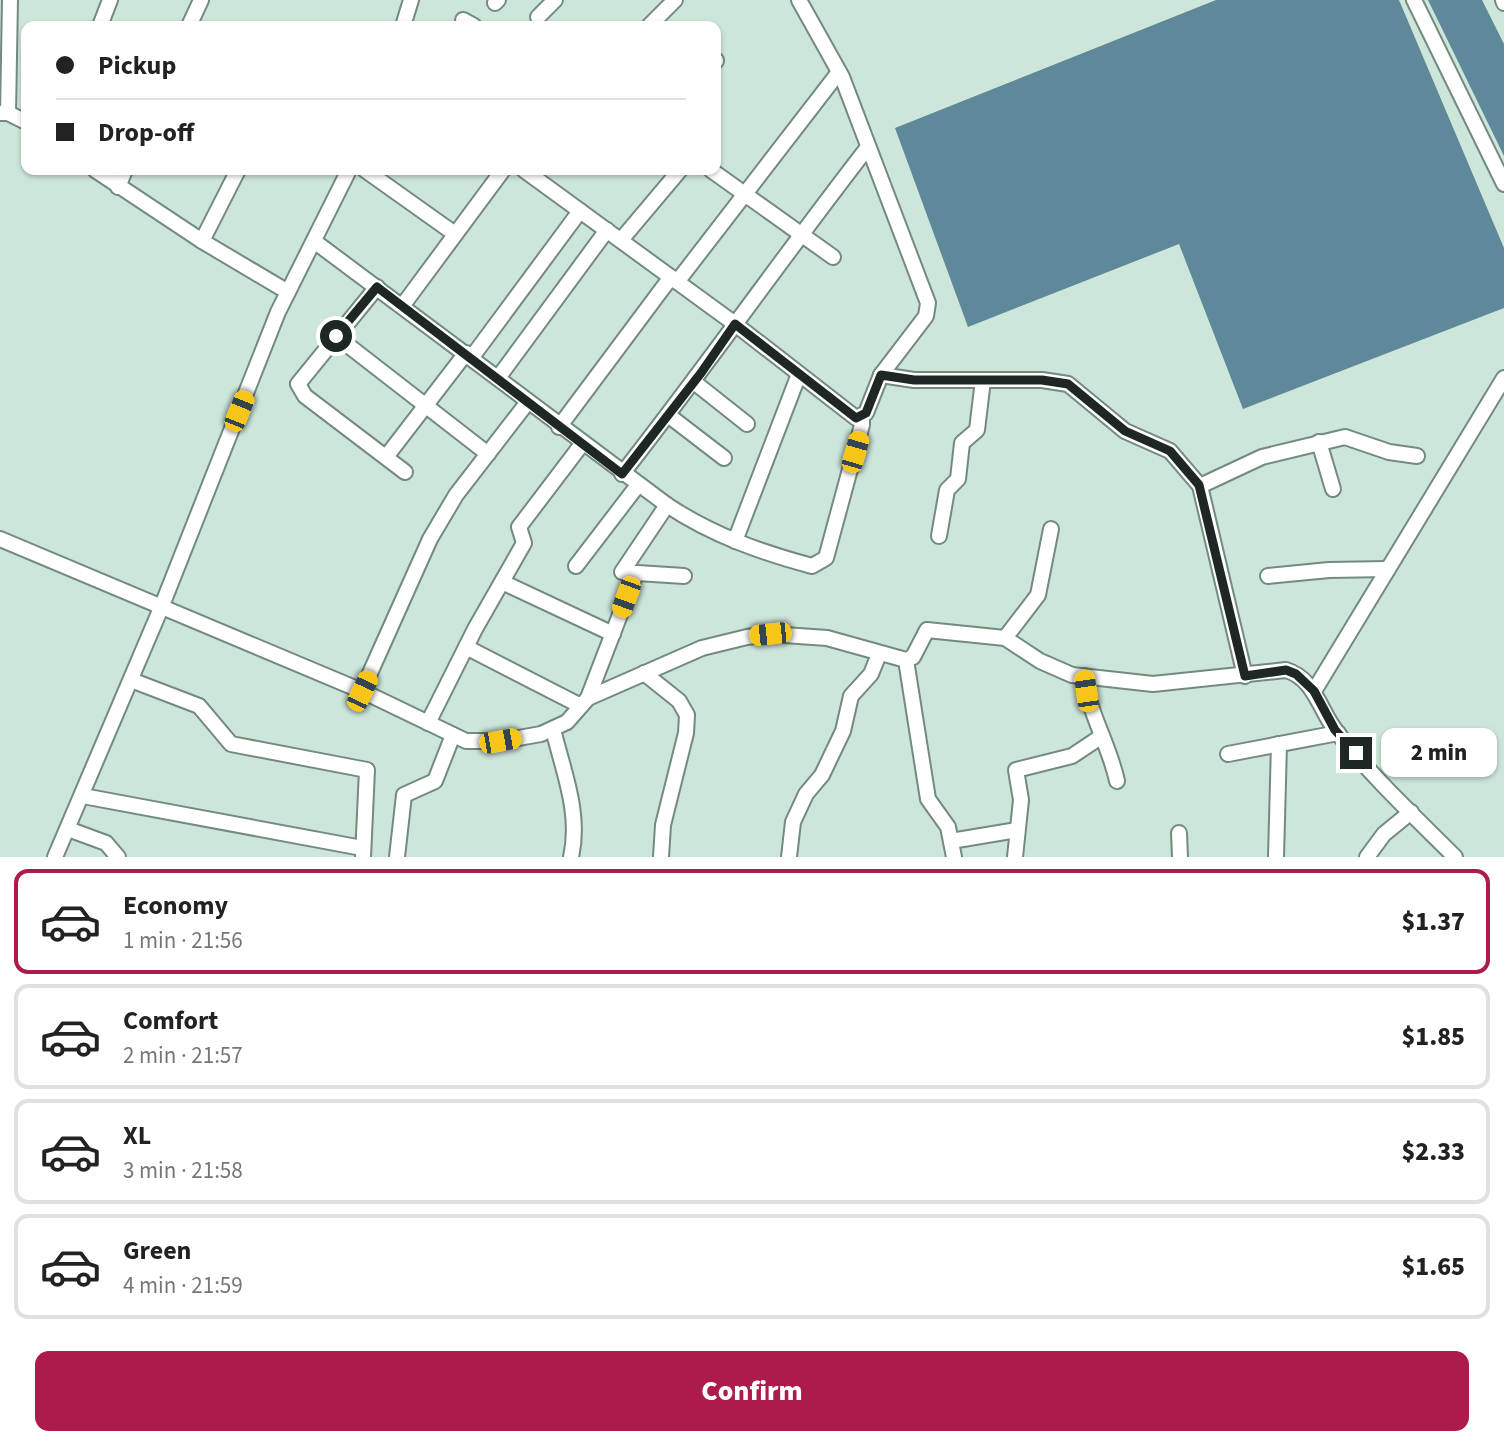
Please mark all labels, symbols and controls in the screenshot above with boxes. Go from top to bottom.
text: Pickup [98,47,176,84]
text: Drop-off [98,114,194,151]
route start [320,320,352,352]
car [222,388,257,434]
car [840,429,871,475]
car [609,574,644,620]
car [749,621,792,647]
car [344,668,381,714]
car [1073,669,1100,713]
car [478,727,523,755]
callout: 2 min [1380,728,1496,778]
text: 2 min [1411,736,1467,769]
route end [1340,737,1372,769]
text: Economy [123,887,228,924]
icon: car [39,890,102,953]
text: $1.37 [1401,903,1465,940]
text: 1 min · 21:56 [123,924,243,957]
text: Comfort [123,1002,218,1039]
icon: car [39,1005,102,1068]
text: $1.85 [1401,1018,1465,1055]
text: 2 min · 21:57 [123,1039,243,1072]
text: XL [123,1117,151,1154]
icon: car [39,1120,102,1183]
text: $2.33 [1401,1133,1465,1170]
text: 3 min · 21:58 [123,1154,243,1187]
text: Green [123,1232,191,1269]
icon: car [39,1235,102,1298]
text: $1.65 [1401,1248,1465,1285]
text: 4 min · 21:59 [123,1269,243,1302]
button: Confirm [35,1351,1469,1431]

